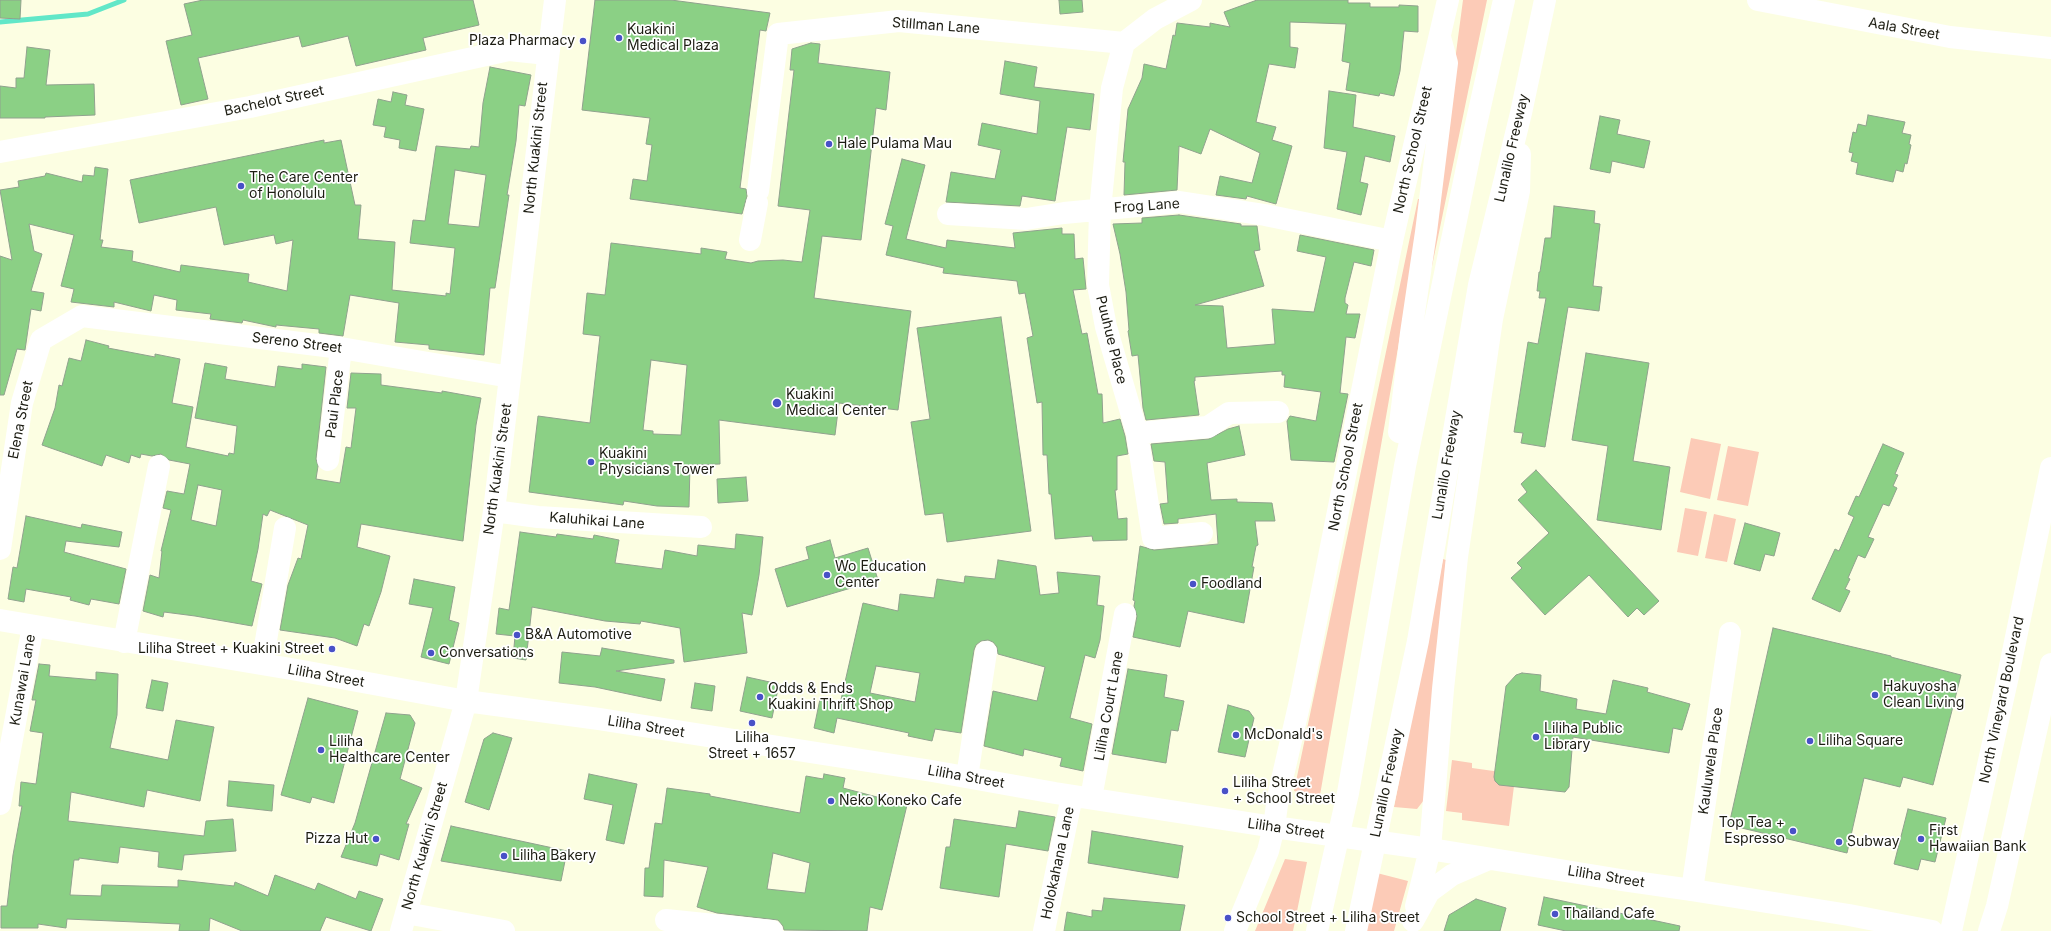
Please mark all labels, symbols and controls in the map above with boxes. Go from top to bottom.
street label: Aala Street [1867,14,1941,44]
street label: Stillman Lane [891,15,981,37]
place label: Kuakini Medical Plaza [627,22,719,54]
place label: Plaza Pharmacy [469,33,575,49]
marker: Kuakini Medical Plaza [614,33,624,43]
marker: Plaza Pharmacy [578,36,588,46]
street label: North Kuakini Street [521,81,551,215]
street label: Bachelot Street [223,82,325,120]
street label: North School Street [1390,85,1436,215]
street label: Lunalilo Freeway [1491,92,1533,204]
place label: Hale Pulama Mau [837,136,952,152]
marker: Hale Pulama Mau [824,139,834,149]
place label: The Care Center of Honolulu [249,170,358,202]
marker: The Care Center of Honolulu [236,181,246,191]
street label: Frog Lane [1113,195,1181,217]
street label: Puuhue Place [1092,294,1130,386]
street label: Sereno Street [251,329,343,357]
street label: Paui Place [322,369,348,439]
street label: Elena Street [5,379,37,461]
place label: Kuakini Medical Center [786,387,887,420]
marker: Kuakini Medical Center [771,397,783,409]
street label: North Kuakini Street [480,402,516,536]
street label: North School Street [1325,402,1367,532]
street label: Lunalilo Freeway [1429,409,1465,521]
place label: Kuakini Physicians Tower [599,446,714,478]
marker: Kuakini Physicians Tower [586,457,596,467]
street label: Kaluhikai Lane [549,509,645,533]
place label: Wo Education Center [835,559,926,592]
marker: Wo Education Center [822,570,832,580]
place label: Foodland [1201,576,1262,592]
marker: Foodland [1188,579,1198,589]
street label: North Vineyard Boulevard [1976,615,2028,785]
place label: B&A Automotive [525,627,632,643]
marker: B&A Automotive [512,630,522,640]
street label: Kunawai Lane [7,633,39,727]
place label: Liliha Street + Kuakini Street [138,641,324,657]
marker: Liliha Street + Kuakini Street [327,644,337,654]
place label: Conversations [439,645,534,661]
marker: Conversations [426,648,436,658]
street label: Liliha Court Lane [1091,650,1127,762]
street label: Liliha Street [286,661,366,691]
place label: Hakuyosha Clean Living [1883,679,1964,712]
place label: Odds & Ends Kuakini Thrift Shop [768,681,893,714]
marker: Hakuyosha Clean Living [1870,690,1880,700]
marker: Odds & Ends Kuakini Thrift Shop [755,692,765,702]
street label: Kauluwela Place [1695,706,1727,816]
street label: Liliha Street [606,713,686,741]
marker: Liliha Street + 1657 [747,718,757,728]
place label: Liliha Public Library [1544,721,1623,754]
place label: McDonald's [1244,727,1323,743]
street label: Lunalilo Freeway [1367,727,1407,839]
place label: Liliha Street + 1657 [708,730,796,762]
marker: McDonald's [1231,730,1241,740]
marker: Liliha Public Library [1531,732,1541,742]
place label: Liliha Square [1818,733,1903,749]
place label: Liliha Healthcare Center [329,734,450,766]
marker: Liliha Square [1805,736,1815,746]
marker: Liliha Healthcare Center [316,745,326,755]
street label: Liliha Street [926,762,1006,792]
place label: Liliha Street + School Street [1233,775,1335,808]
street label: North Kuakini Street [399,780,451,912]
marker: Liliha Street + School Street [1220,786,1230,796]
place label: Neko Koneko Cafe [839,793,962,809]
marker: Neko Koneko Cafe [826,796,836,806]
street label: Holokahana Lane [1038,805,1078,921]
street label: Liliha Street [1246,815,1326,843]
place label: Top Tea + Espresso [1719,815,1785,848]
place label: First Hawaiian Bank [1929,823,2026,856]
marker: Top Tea + Espresso [1788,826,1798,836]
place label: Pizza Hut [305,831,368,847]
marker: Pizza Hut [371,834,381,844]
place label: Subway [1847,834,1900,850]
marker: First Hawaiian Bank [1916,834,1926,844]
marker: Subway [1834,837,1844,847]
place label: Liliha Bakery [512,848,596,864]
marker: Liliha Bakery [499,851,509,861]
street label: Liliha Street [1566,863,1646,891]
place label: Thailand Cafe [1563,906,1655,922]
marker: Thailand Cafe [1550,909,1560,919]
place label: School Street + Liliha Street [1236,910,1420,926]
marker: School Street + Liliha Street [1223,913,1233,923]

